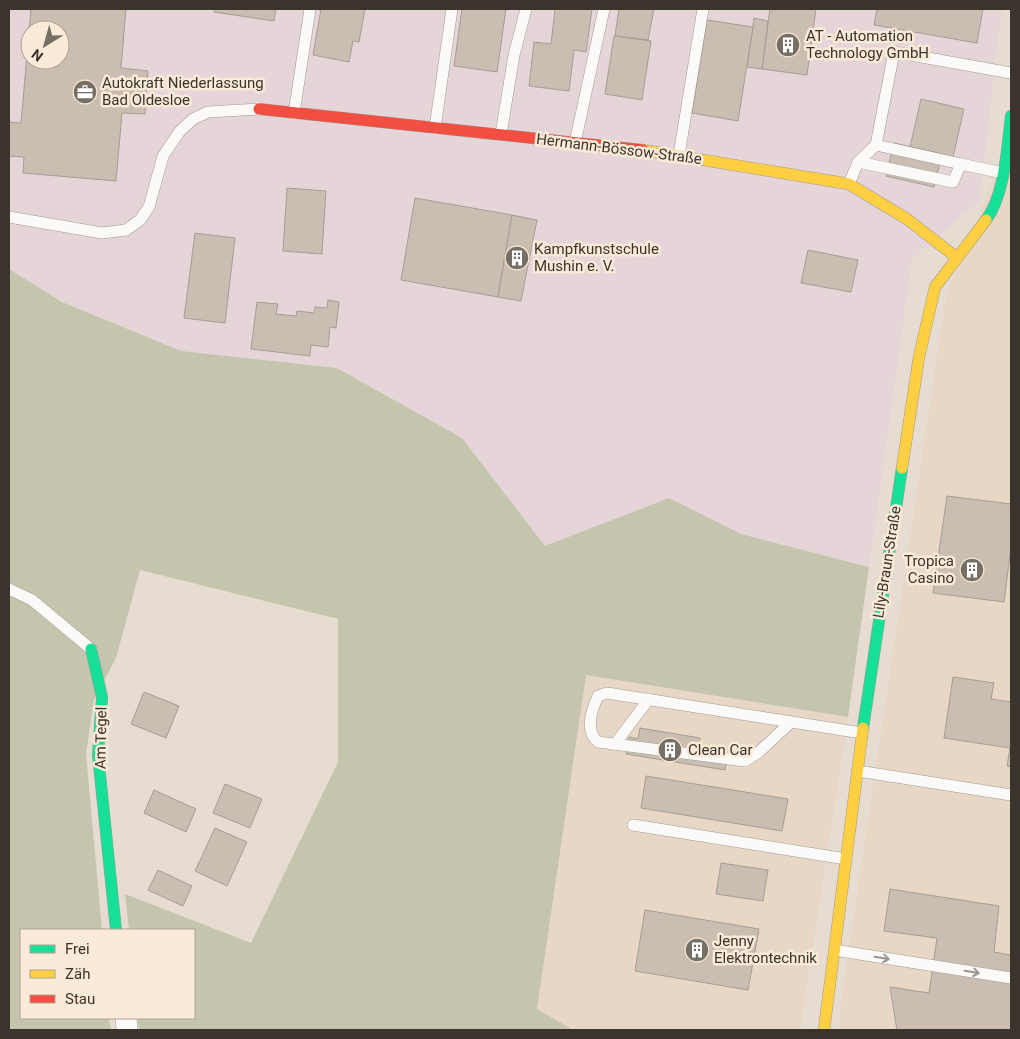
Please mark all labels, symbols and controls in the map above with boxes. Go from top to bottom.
north arrow [20,20,70,70]
place label: AT - Automation Technology GmbH [806,27,929,62]
building icon: AT - Automation Technology GmbH [775,32,801,58]
text: N [28,46,46,65]
place label: Autokraft Niederlassung Bad Oldesloe [102,74,264,109]
office icon: Autokraft Niederlassung Bad Oldesloe [72,79,98,105]
street label: Hermann-Bössow-Straße [535,130,703,168]
place label: Kampfkunstschule Mushin e. V. [534,240,659,275]
building icon: Kampfkunstschule Mushin e. V. [504,245,530,271]
street label: Lily-Braun-Straße [869,505,905,619]
place label: Tropica Casino [904,552,954,587]
building icon: Tropica Casino [959,557,985,583]
street label: Am Tegel [91,707,111,769]
building icon: Clean Car [657,737,683,763]
place label: Clean Car [688,741,753,759]
legend [20,929,195,1019]
place label: Jenny Elektrontechnik [714,932,817,967]
building icon: Jenny Elektrontechnik [684,937,710,963]
text: Frei [65,940,90,958]
one-way arrow [874,953,890,963]
text: Zäh [65,965,90,983]
one-way arrow [964,967,980,977]
text: Stau [65,990,95,1008]

